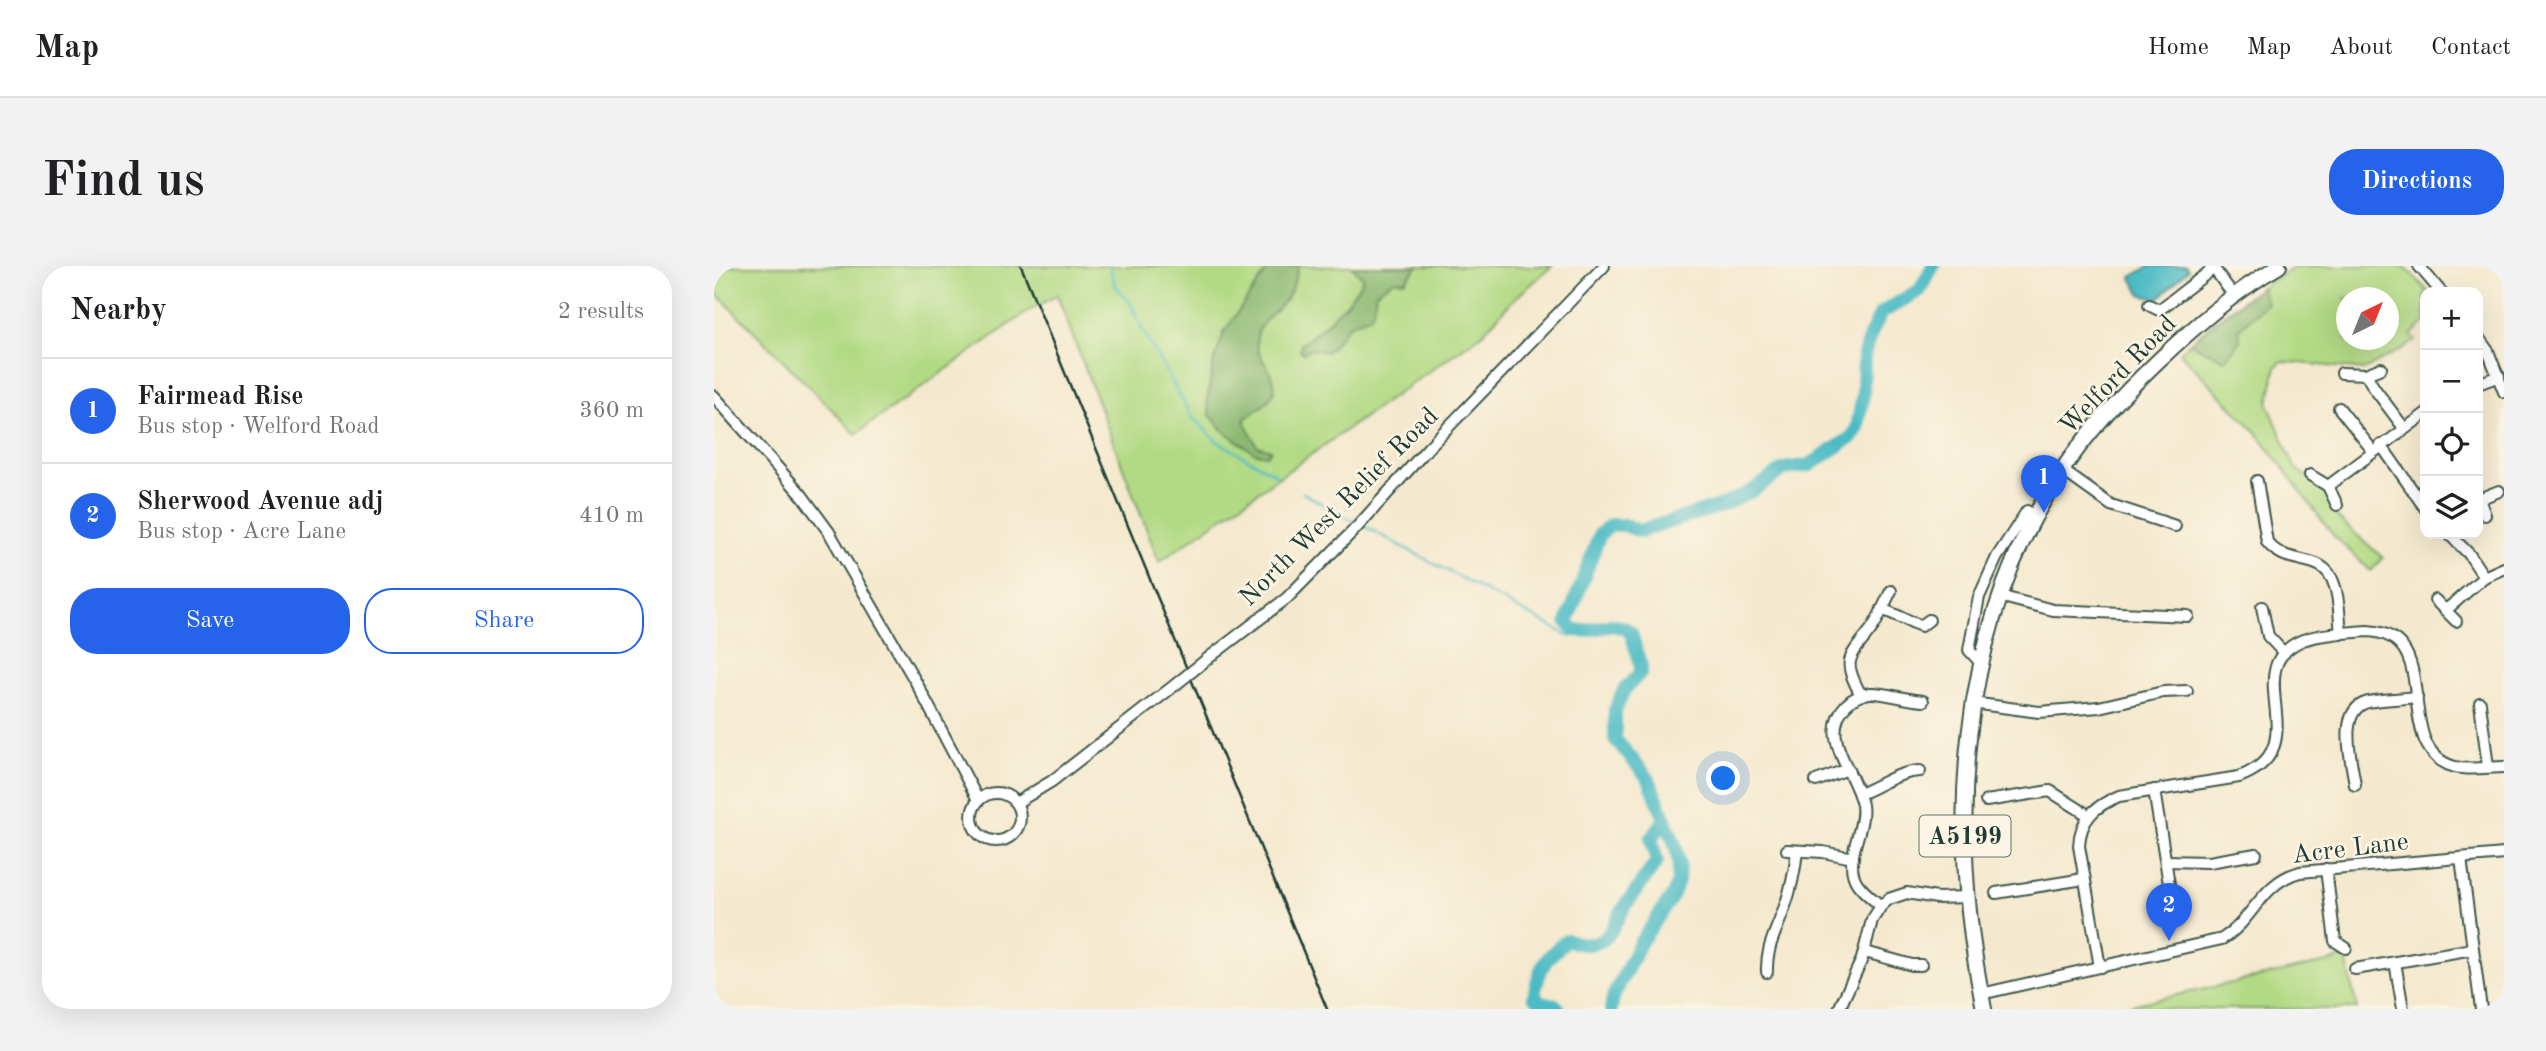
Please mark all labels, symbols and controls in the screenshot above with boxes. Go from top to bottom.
text: Map [35,32,99,65]
text: Home [2148,36,2209,60]
text: Map [2247,36,2291,60]
text: About [2329,36,2393,60]
text: Contact [2431,36,2511,60]
button: Directions [2329,149,2504,215]
text: Find us [42,158,205,207]
north arrow [2336,287,2399,350]
map controls [2420,287,2483,539]
button: + [2420,287,2483,350]
text: Nearby [70,296,167,326]
text: 2 results [558,300,644,323]
street label: Welford Road [2055,311,2182,440]
button: − [2420,350,2483,413]
text: Fairmead Rise [137,384,303,410]
text: 1 [86,399,100,422]
text: 360 m [579,399,644,422]
street label: North West Relief Road [1235,403,1444,612]
button: locate [2420,413,2483,476]
text: Bus stop · Welford Road [137,415,380,438]
pin: 1 [2021,455,2067,513]
button: layers [2420,476,2483,539]
text: Sherwood Avenue adj [137,489,383,515]
text: 2 [86,504,100,527]
text: 410 m [579,504,644,527]
text: Bus stop · Acre Lane [137,520,346,543]
button: Save [70,588,350,654]
button: Share [364,588,644,654]
your location [1706,761,1740,795]
road number: A5199 [1920,816,2010,856]
street label: Acre Lane [2290,829,2410,869]
pin: 2 [2146,883,2192,941]

